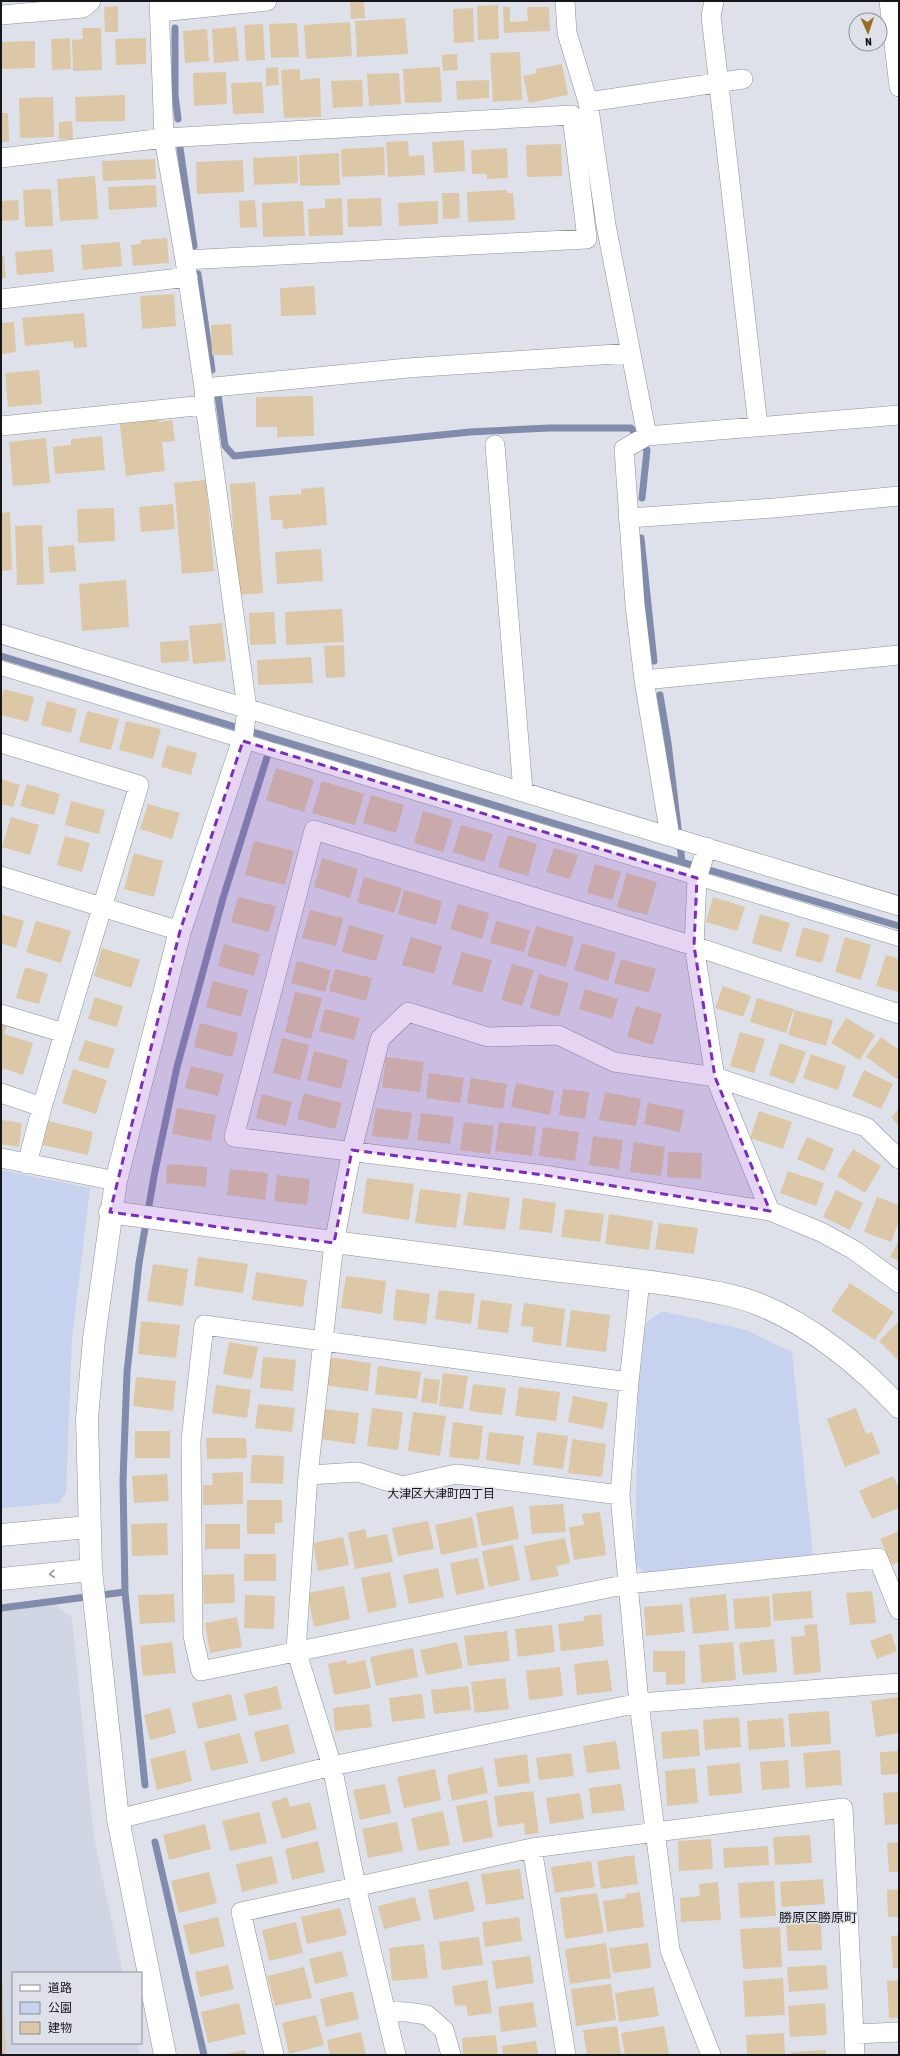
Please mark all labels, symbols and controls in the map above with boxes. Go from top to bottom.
north arrow [848,12,888,52]
text: N [865,36,872,48]
district label: 大津区大津町四丁目 [387,1487,495,1501]
one-way arrow [49,1569,55,1578]
district label: 勝原区勝原町 [779,1910,857,1925]
legend [12,1972,142,2044]
text: 道路 [48,1981,72,1995]
text: 公園 [48,2001,72,2015]
text: 建物 [48,2021,72,2035]

